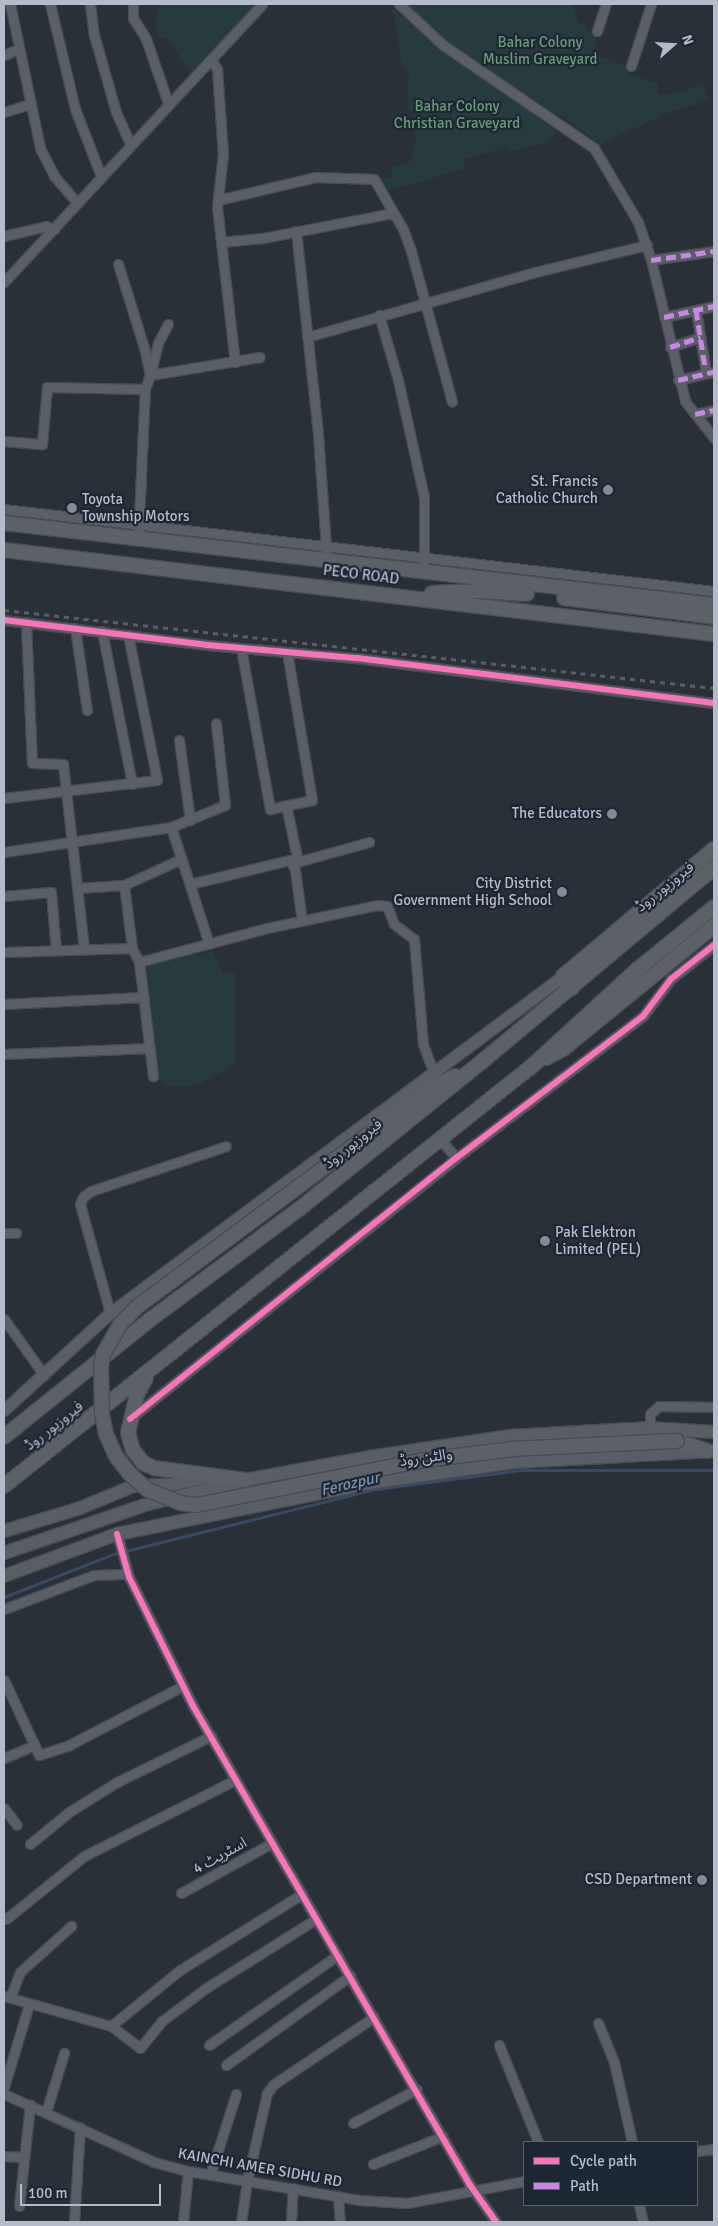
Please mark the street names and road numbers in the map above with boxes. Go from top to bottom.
street label: PECO ROAD [322,561,400,589]
street label: فیروزپور روڈ [632,858,698,916]
street label: فیروزپور روڈ [320,1115,386,1173]
street label: فیروزپور روڈ [21,1397,87,1455]
street label: والٹن روڈ [398,1445,454,1471]
street label: اسٹریٹ 4 [190,1834,250,1878]
street label: KAINCHI AMER SIDHU RD [177,2145,343,2191]

